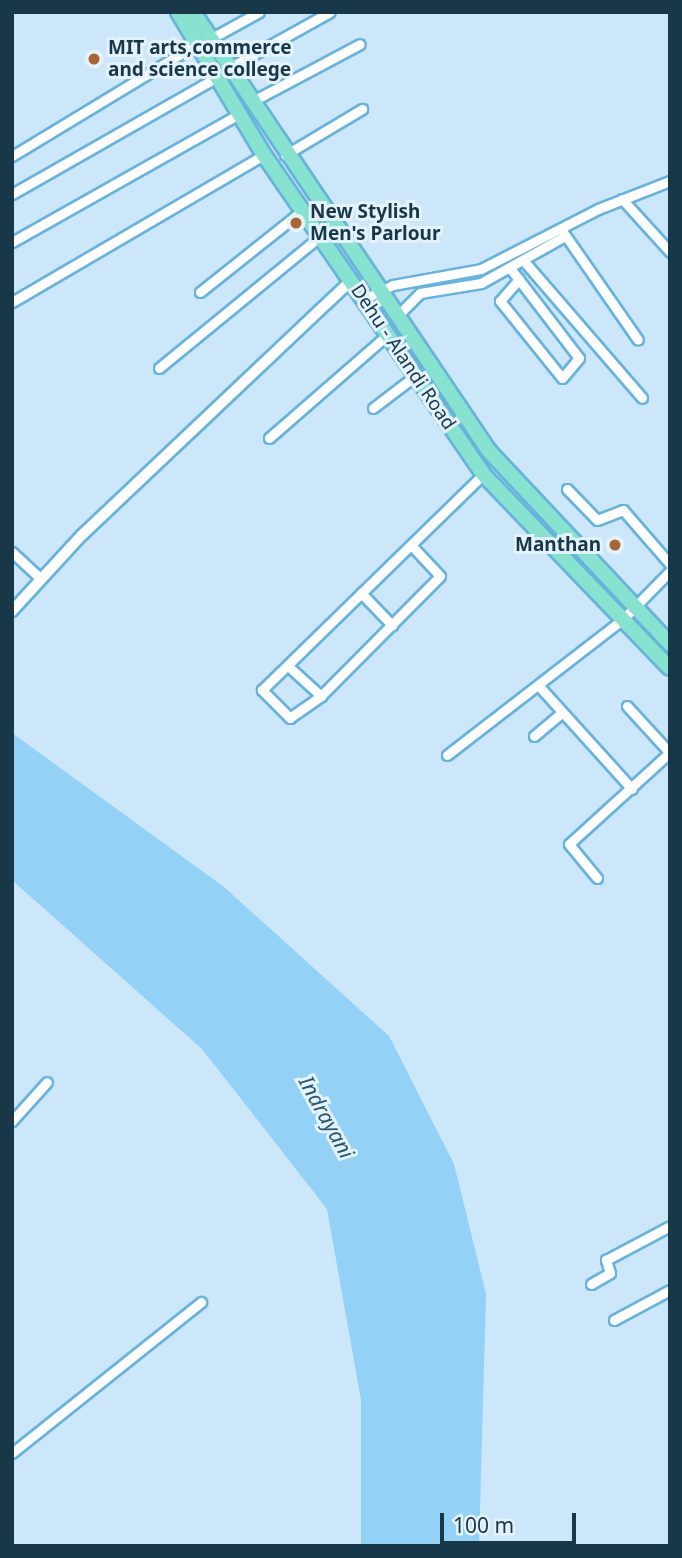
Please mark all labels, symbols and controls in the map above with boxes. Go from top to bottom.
place label: MIT arts,commerce and science college [108,37,292,81]
marker: MIT arts,commerce and science college [86,51,102,67]
place label: New Stylish Men's Parlour [310,201,440,245]
marker: New Stylish Men's Parlour [288,215,304,231]
street label: Dehu - Alandi Road [346,280,460,434]
place label: Manthan [515,534,601,556]
marker: Manthan [607,537,623,553]
water label: Indrayani [294,1071,360,1163]
scale bar [444,1498,580,1542]
text: 100 m [453,1511,514,1539]

